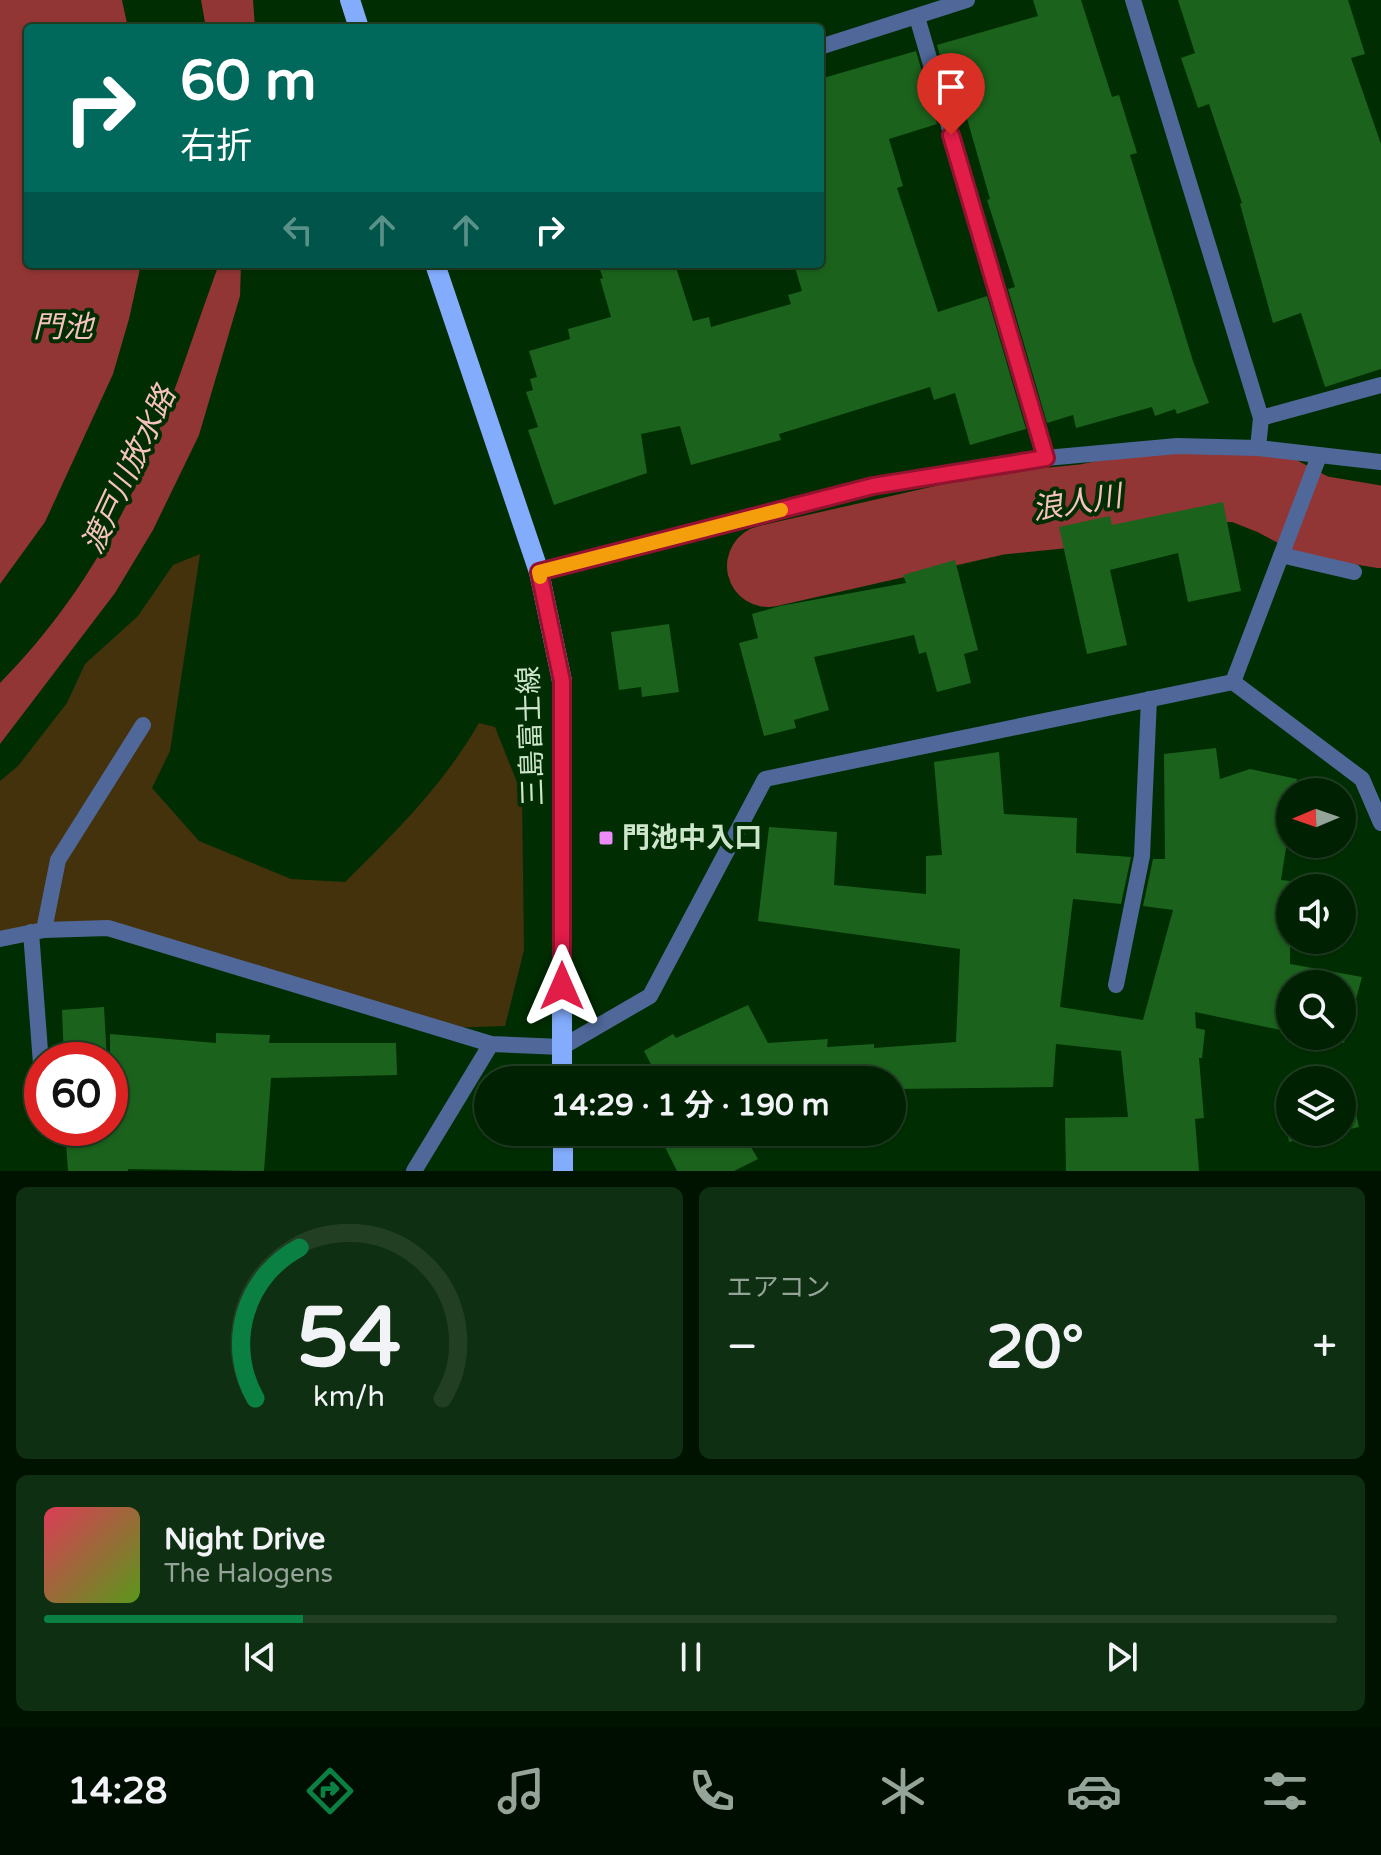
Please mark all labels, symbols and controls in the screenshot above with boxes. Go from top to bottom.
text: 60 m [180,48,316,115]
pin [917,53,985,135]
icon: right [48,56,152,160]
icon: arrive [929,65,973,109]
text: 右折 [180,125,252,168]
icon: left [276,208,320,252]
icon: ahead [360,208,404,252]
icon: ahead [444,208,488,252]
icon: right [528,208,572,252]
water label: 門池 [33,309,96,346]
water label: 渡戸川放水路 [74,378,185,559]
water label: 浪人川 [1030,477,1127,528]
street label: 三島富士線 [512,665,550,807]
north arrow [1276,778,1356,858]
map controls [1276,778,1356,1146]
place label: 門池中入口 [622,821,762,855]
marker: 門池中入口 [597,829,615,847]
button: sound [1276,874,1356,954]
position arrow [520,944,604,1028]
button: search [1276,970,1356,1050]
speed limit sign: 60 [24,1042,128,1146]
button: layers [1276,1066,1356,1146]
text: 14:29 · 1 分 · 190 m [551,1087,829,1124]
text: エアコン [727,1272,831,1303]
text: 54 [297,1289,401,1389]
text: 20° [986,1312,1084,1384]
text: − [727,1321,758,1374]
text: + [1312,1321,1337,1374]
text: km/h [313,1380,385,1414]
text: Night Drive [164,1521,325,1558]
text: The Halogens [164,1558,333,1589]
icon: previous [238,1635,282,1679]
icon: pause [669,1635,713,1679]
icon: next [1100,1635,1144,1679]
icon: directions [302,1763,358,1819]
icon: music [493,1763,549,1819]
icon: phone [684,1763,740,1819]
icon: climate [875,1763,931,1819]
icon: car [1066,1763,1122,1819]
icon: filters [1257,1763,1313,1819]
text: 14:28 [68,1770,167,1813]

